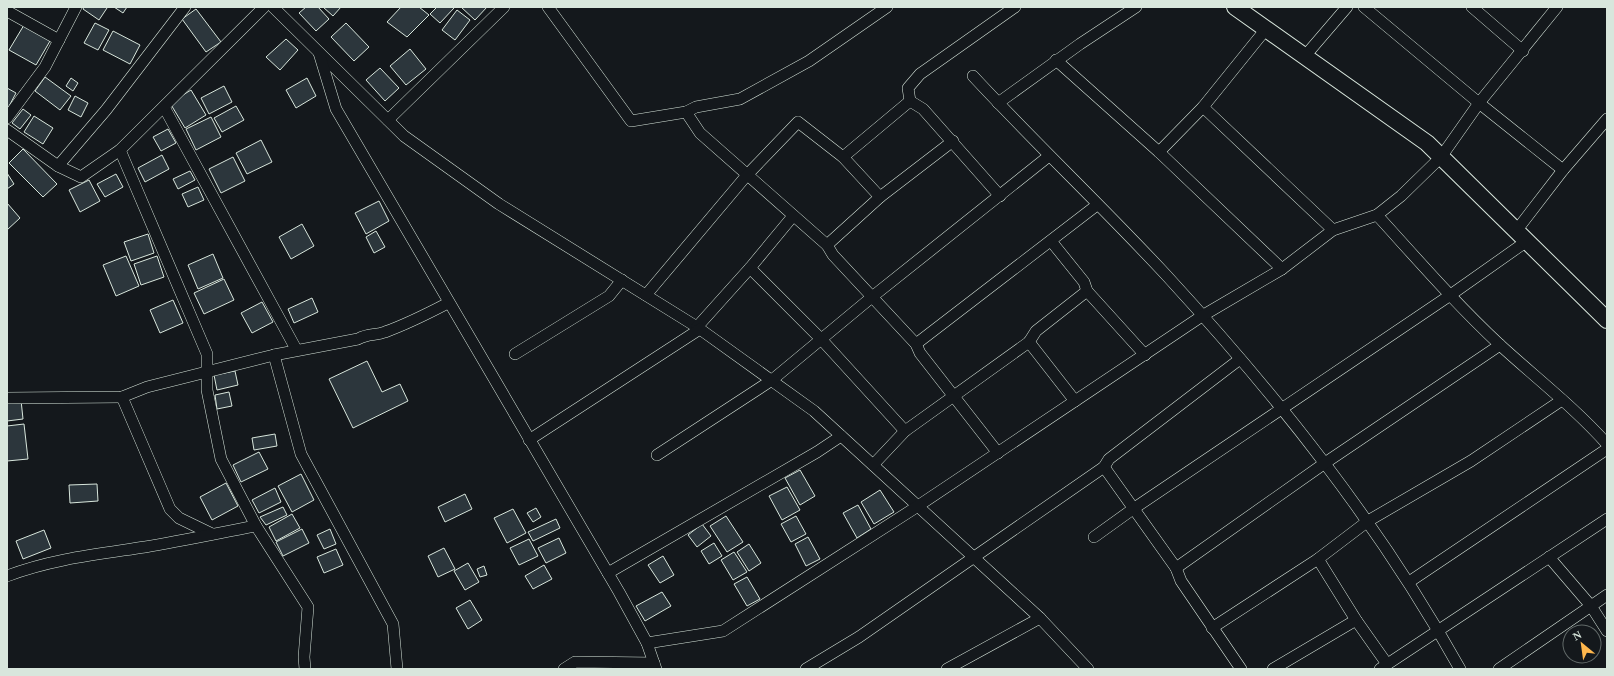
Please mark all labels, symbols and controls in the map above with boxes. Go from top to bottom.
north arrow [1562,624,1602,664]
text: N [1571,628,1584,642]

